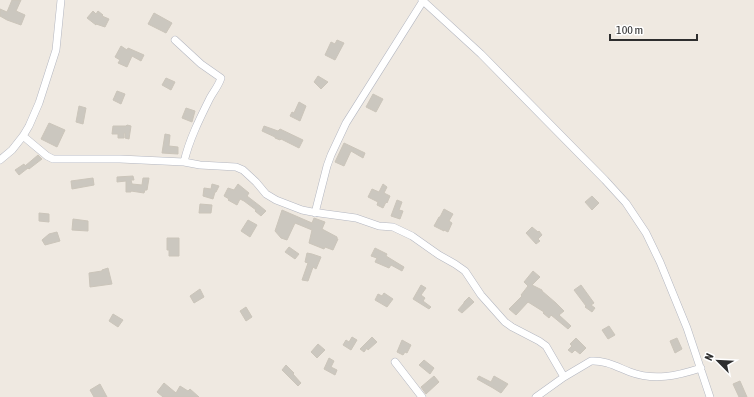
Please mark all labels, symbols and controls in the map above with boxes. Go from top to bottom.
scale bar [610,16,697,42]
text: 100 m [616,23,643,37]
north arrow [698,341,738,381]
text: N [702,352,716,362]

